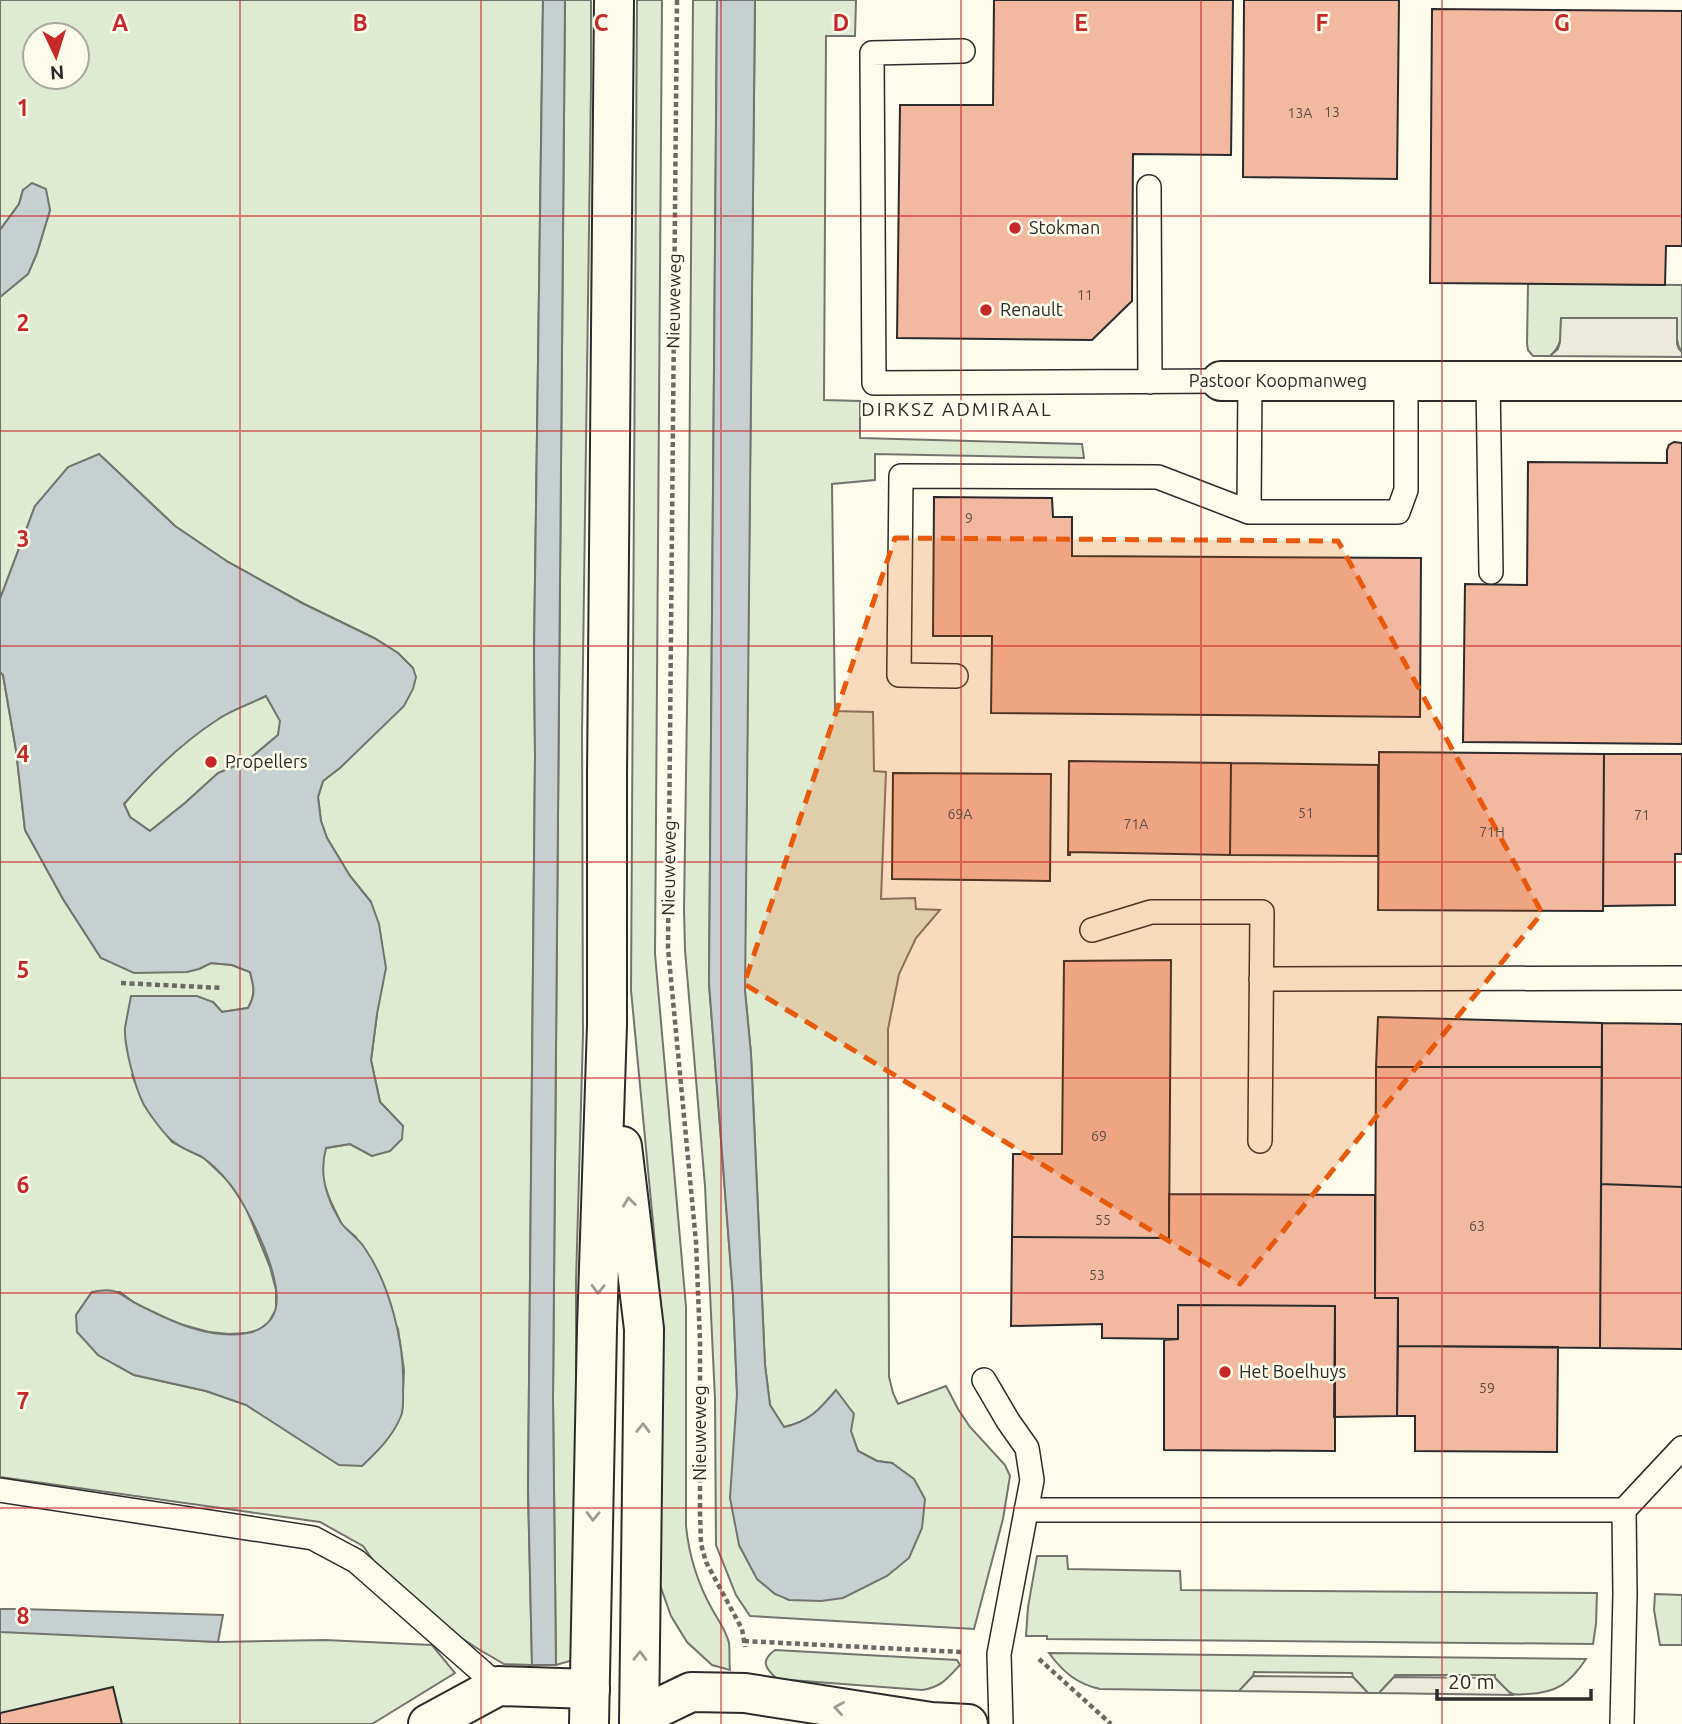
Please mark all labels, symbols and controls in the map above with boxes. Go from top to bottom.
text: A [112,10,128,35]
text: B [352,10,368,35]
text: C [594,10,609,35]
text: D [833,10,849,35]
text: E [1074,10,1088,35]
text: F [1316,10,1329,35]
text: G [1554,10,1570,35]
north arrow [21,21,91,91]
text: N [49,61,65,84]
text: 1 [17,95,29,120]
house number: 13 [1324,104,1340,120]
house number: 13A [1288,105,1312,121]
place label: Stokman [1029,217,1100,237]
marker: Stokman [1007,220,1023,236]
street label: Nieuweweg [662,253,684,349]
house number: 11 [1077,287,1093,303]
place label: Renault [1000,299,1063,319]
marker: Renault [978,302,994,318]
text: 2 [17,310,29,335]
street label: Pastoor Koopmanweg [1189,370,1367,390]
district label: DIRKSZ ADMIRAAL [861,398,1053,420]
house number: 9 [965,510,973,526]
text: 3 [17,526,29,551]
text: 4 [17,741,30,766]
place label: Propellers [225,751,308,771]
marker: Propellers [203,754,219,770]
house number: 51 [1298,805,1314,821]
house number: 69A [948,806,972,822]
house number: 71 [1634,807,1650,823]
house number: 71A [1124,816,1148,832]
street label: Nieuweweg [657,820,679,916]
house number: 71H [1479,824,1505,840]
text: 5 [17,957,29,982]
house number: 69 [1091,1128,1107,1144]
text: 6 [17,1172,30,1197]
one-way arrow [621,1196,636,1208]
house number: 55 [1095,1212,1111,1228]
house number: 63 [1469,1218,1485,1234]
house number: 53 [1089,1267,1105,1283]
one-way arrow [591,1284,606,1295]
place label: Het Boelhuys [1239,1361,1346,1381]
marker: Het Boelhuys [1217,1364,1233,1380]
house number: 59 [1479,1380,1495,1396]
street label: Nieuweweg [689,1385,709,1481]
text: 7 [17,1388,29,1413]
one-way arrow [635,1423,651,1433]
one-way arrow [585,1512,601,1522]
text: 8 [17,1603,29,1628]
one-way arrow [632,1650,648,1661]
scale bar [1437,1658,1591,1702]
text: 20 m [1448,1669,1495,1693]
one-way arrow [833,1701,845,1716]

